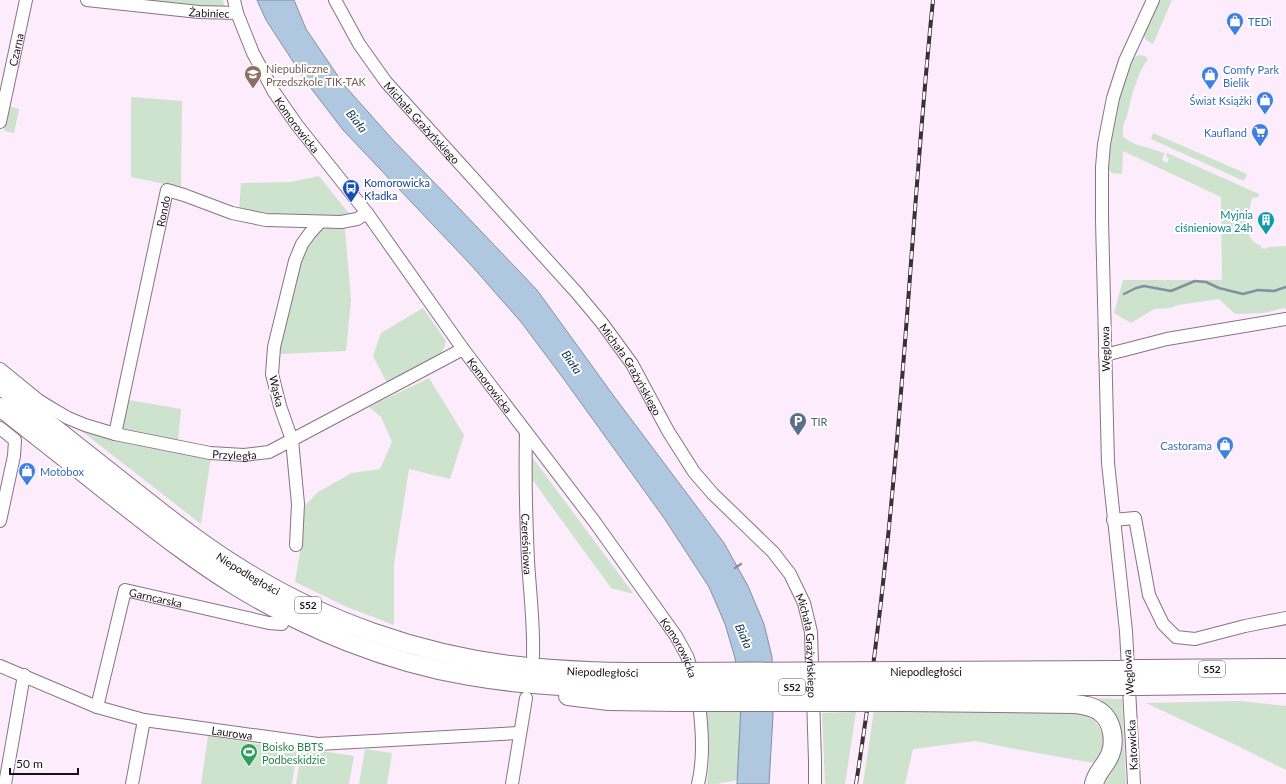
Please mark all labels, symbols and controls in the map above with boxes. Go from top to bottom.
street label: Żabiniec [188,4,230,19]
shop icon: TEDi [1225,11,1245,36]
place label: TEDi [1248,15,1272,28]
street label: Czarna [6,32,25,67]
place label: Niepubliczne Przedszkole TIK-TAK [266,62,367,88]
place label: Comfy Park Bielik [1223,63,1279,89]
school or university icon: Niepubliczne Przedszkole TIK-TAK [243,64,263,89]
shop icon: Comfy Park Bielik [1200,65,1220,90]
street label: Michała Grażyńskiego [382,79,463,166]
shop icon: Świat Książki [1255,90,1275,115]
street label: Komorowicka [273,94,323,155]
place label: Świat Książki [1189,94,1252,107]
water label: Biała [343,106,371,136]
supermarket icon: Kaufland [1250,122,1270,147]
place label: Kaufland [1204,126,1247,139]
place label: Komorowicka Kładka [364,176,430,202]
bus stop icon: Komorowicka Kładka [341,178,361,203]
street label: Rondo [153,194,172,228]
place label: Myjnia ciśnieniowa 24h [1175,208,1253,234]
building icon: Myjnia ciśnieniowa 24h [1256,210,1276,235]
street label: Michała Grażyńskiego [598,320,665,417]
street label: Węglowa [1098,326,1112,372]
water label: Biała [559,347,585,377]
street label: Komorowicka [465,355,516,415]
street label: Wąska [267,374,287,408]
parking icon: TIR [788,411,808,436]
place label: TIR [811,415,828,428]
shop icon: Castorama [1215,435,1235,460]
place label: Castorama [1160,439,1212,452]
street label: Przyległa [212,447,257,462]
shop icon: Motobox [17,461,37,486]
place label: Motobox [40,465,84,478]
street label: Czereśniowa [520,513,535,575]
street label: Niepodległości [214,549,283,597]
street label: Garncarska [128,585,184,609]
street label: Michała Grażyńskiego [794,591,820,698]
road number: S52 [295,597,321,613]
street label: Komorowicka [658,615,700,679]
water label: Biała [732,621,756,651]
street label: Węglowa [1120,649,1136,695]
road number: S52 [1199,661,1225,677]
street label: Niepodległości [566,664,639,678]
street label: Niepodległości [890,665,962,678]
road number: S52 [779,679,805,695]
street label: Katowicka [1124,720,1140,770]
street label: Laurowa [211,723,253,741]
place label: Boisko BBTS Podbeskidzie [262,740,325,766]
sports icon: Boisko BBTS Podbeskidzie [239,742,259,767]
scale bar [10,750,78,776]
text: 50 m [16,756,43,771]

